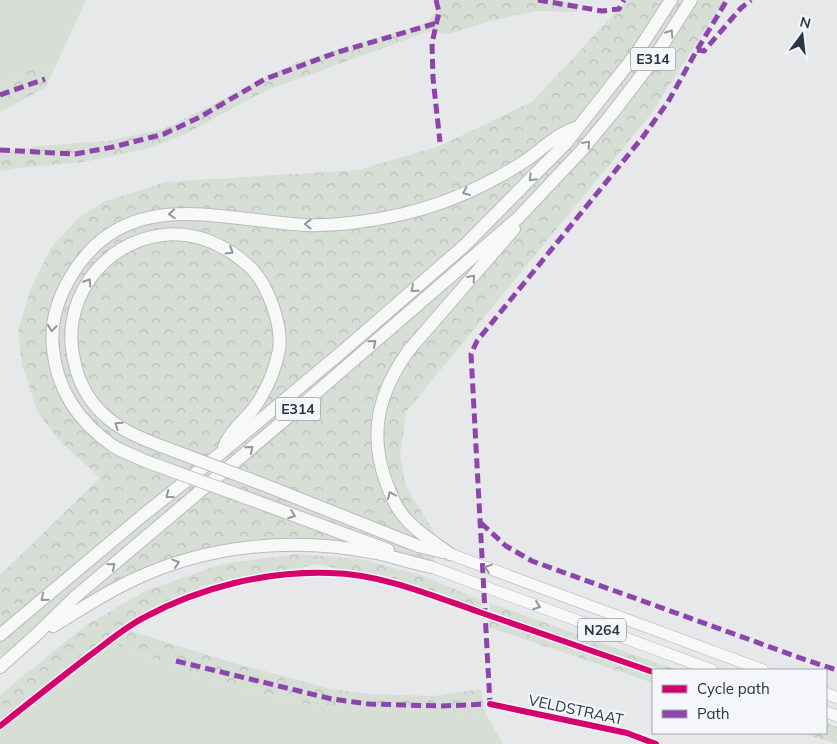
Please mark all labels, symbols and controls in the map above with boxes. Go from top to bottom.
north arrow [777,10,827,60]
text: N [798,12,813,33]
one-way arrow [664,29,673,39]
road number: E314 [630,48,676,70]
one-way arrow [581,140,590,149]
one-way arrow [529,172,538,181]
one-way arrow [462,186,471,196]
one-way arrow [167,209,175,220]
one-way arrow [304,219,312,229]
one-way arrow [225,245,234,255]
one-way arrow [466,275,475,284]
one-way arrow [82,278,91,288]
one-way arrow [411,284,420,293]
one-way arrow [47,325,58,333]
one-way arrow [367,341,376,349]
road number: E314 [276,398,320,420]
one-way arrow [114,422,123,431]
one-way arrow [244,447,253,455]
one-way arrow [166,489,175,497]
one-way arrow [387,491,397,499]
one-way arrow [288,509,296,519]
one-way arrow [171,559,180,569]
one-way arrow [107,562,116,571]
one-way arrow [484,564,493,574]
one-way arrow [41,593,50,601]
one-way arrow [532,600,541,610]
road number: N264 [578,618,626,642]
legend [652,669,827,734]
text: Cycle path [697,679,770,698]
street label: VELDSTRAAT [527,690,626,729]
text: Path [697,704,729,723]

